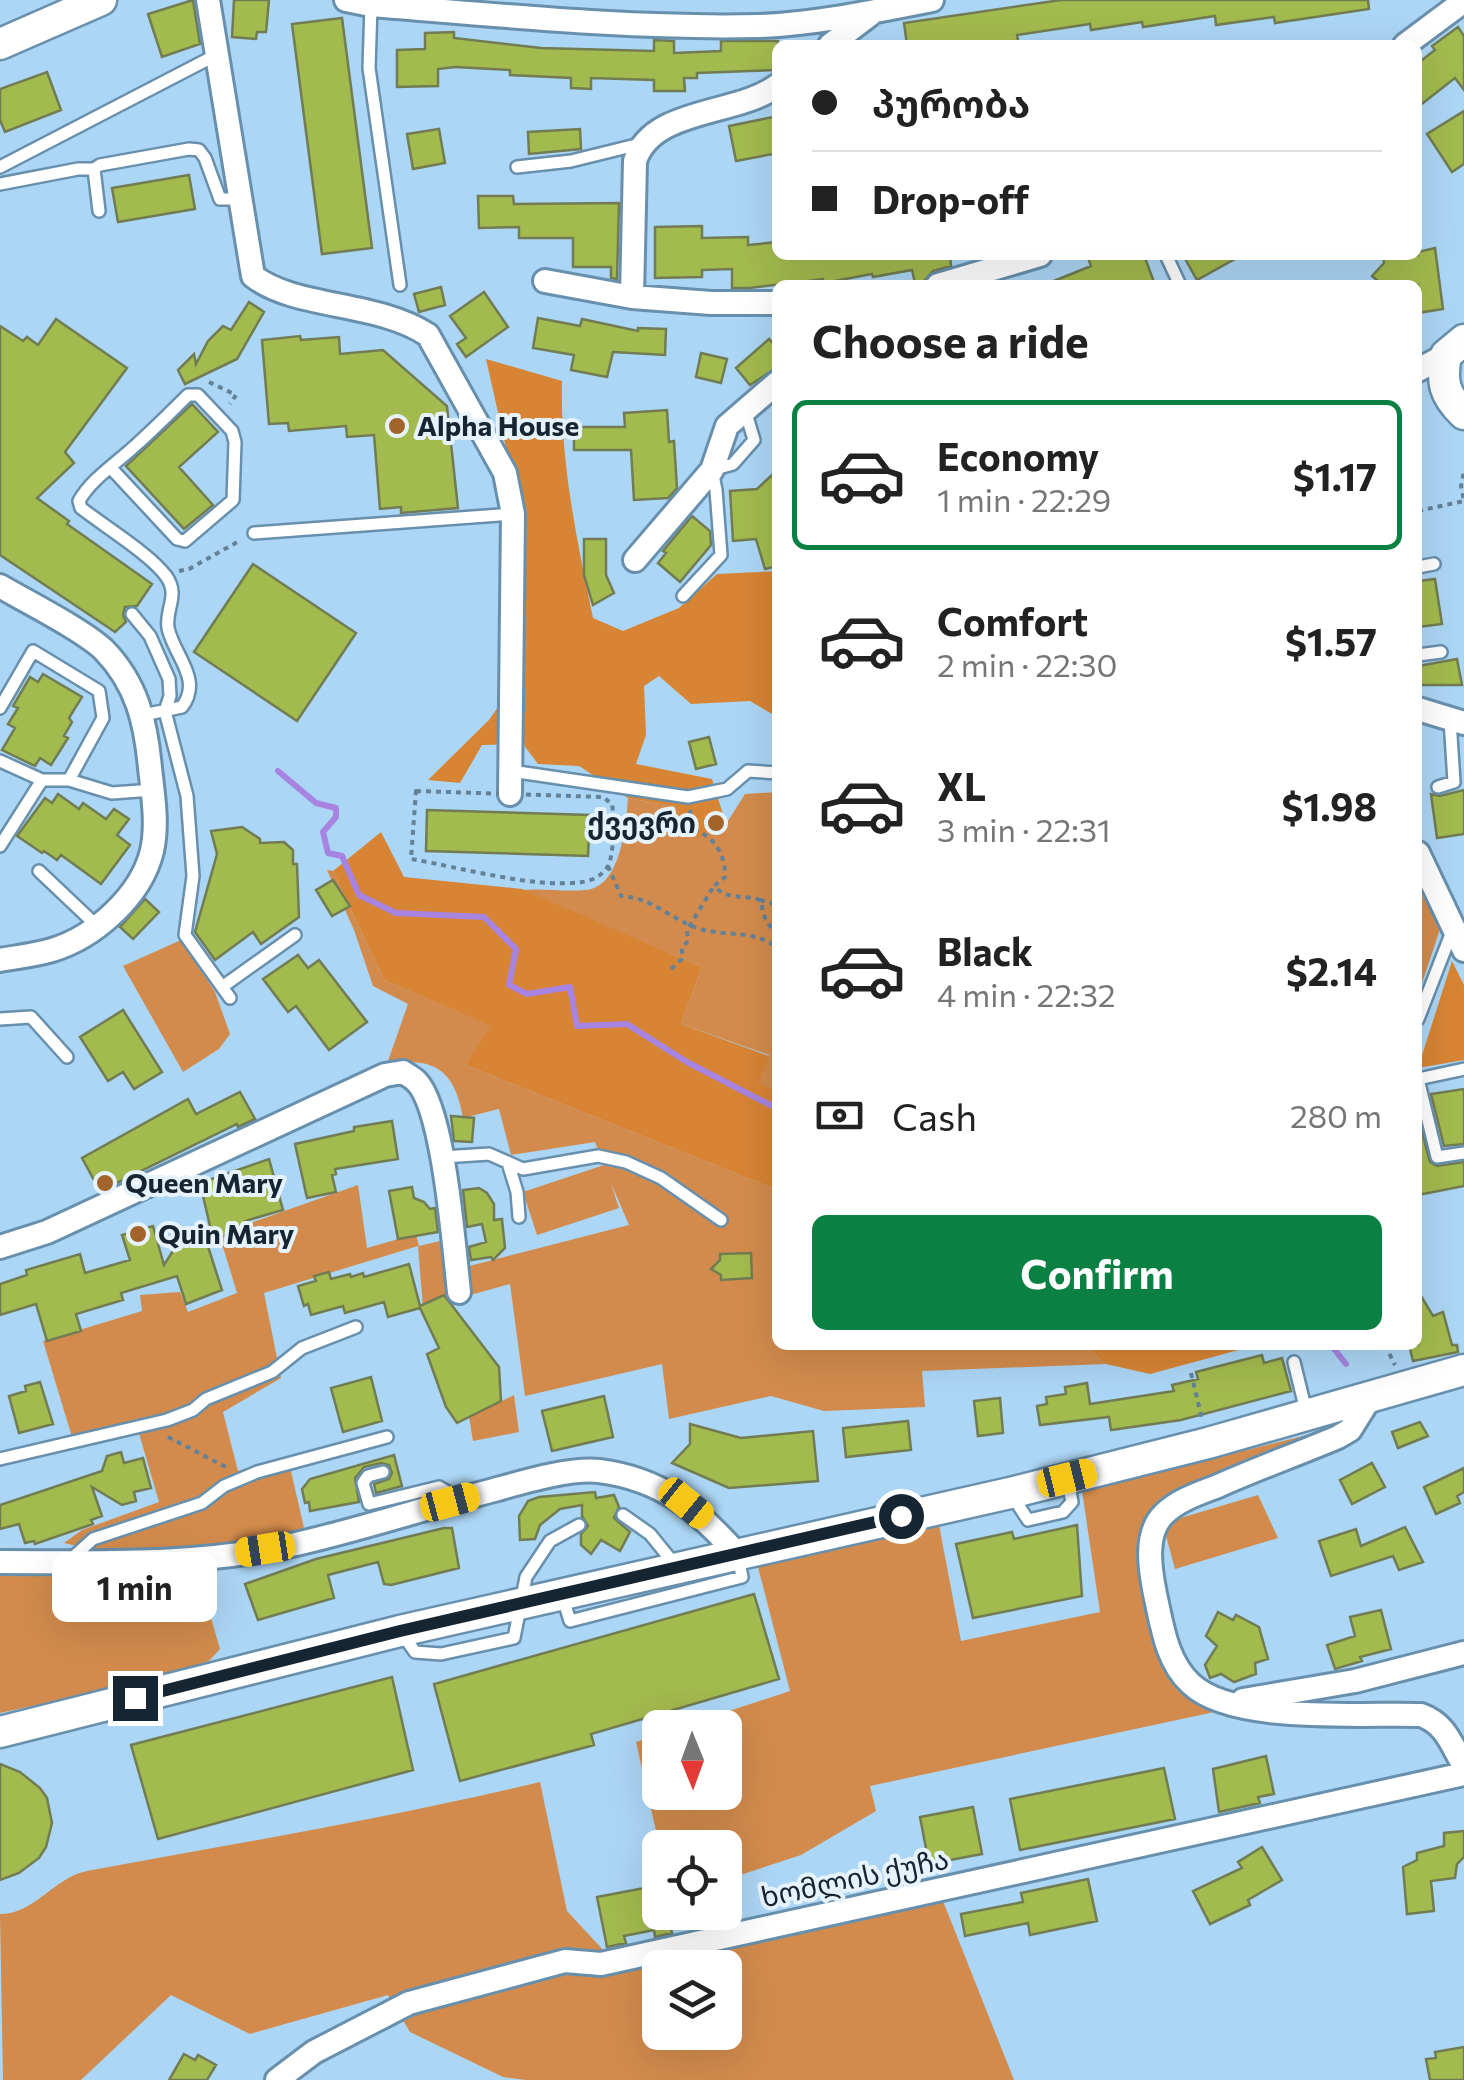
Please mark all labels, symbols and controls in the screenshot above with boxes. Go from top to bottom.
text: პურობა [872,79,1030,126]
text: Drop-off [872,175,1029,222]
text: Choose a ride [812,312,1089,367]
place label: Alpha House [417,408,579,442]
marker: Alpha House [386,415,408,437]
icon: car [817,430,907,520]
text: Economy [937,432,1099,479]
text: $1.17 [1293,452,1377,499]
text: 1 min · 22:29 [937,479,1111,519]
icon: car [817,595,907,685]
text: Comfort [937,597,1088,644]
text: $1.57 [1285,617,1377,664]
text: 2 min · 22:30 [937,644,1117,684]
icon: car [817,760,907,850]
text: XL [937,762,986,809]
text: $1.98 [1281,782,1377,829]
place label: ქვევრი [587,805,696,840]
text: 3 min · 22:31 [937,809,1111,849]
marker: ქვევრი [705,812,727,834]
icon: car [817,925,907,1015]
text: Black [937,927,1033,974]
text: $2.14 [1286,947,1377,994]
text: 4 min · 22:32 [937,974,1116,1014]
icon: cash [812,1088,867,1143]
text: Cash [892,1092,977,1139]
text: 280 m [1290,1095,1382,1135]
place label: Queen Mary [125,1165,283,1199]
marker: Queen Mary [94,1172,116,1194]
button: Confirm [812,1215,1382,1330]
place label: Quin Mary [158,1216,295,1250]
marker: Quin Mary [127,1223,149,1245]
car [1034,1456,1100,1500]
car [653,1472,719,1534]
car [417,1480,483,1524]
route start [879,1494,924,1539]
car [233,1529,297,1569]
callout: 1 min [52,1553,218,1623]
text: 1 min [97,1567,172,1607]
route end [113,1676,158,1721]
north arrow [642,1710,742,1810]
map controls [642,1710,742,2050]
button: locate [642,1830,742,1930]
street label: ხომლის ქუჩა [758,1841,952,1914]
button: layers [642,1950,742,2050]

